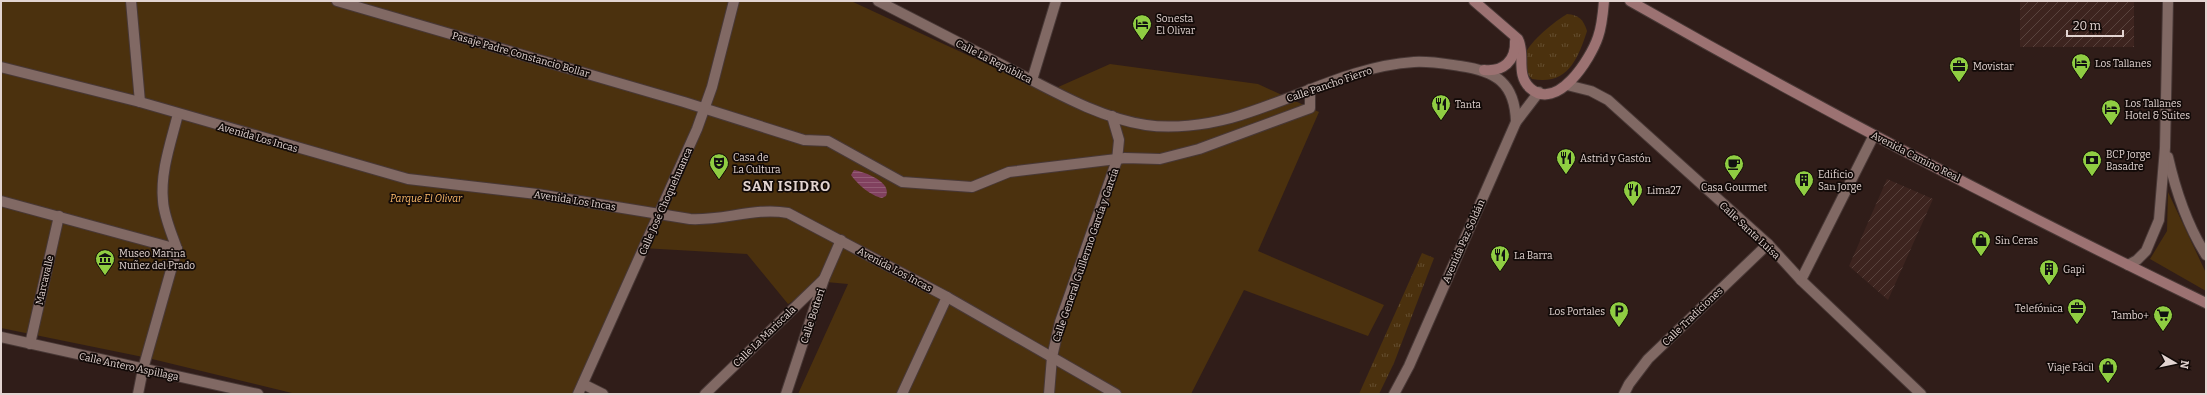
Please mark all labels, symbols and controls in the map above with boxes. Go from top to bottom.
scale bar [2067,12,2123,38]
hotel icon: Sonesta El Olivar [1131,13,1153,41]
place label: Sonesta El Olivar [1156,13,1196,37]
text: 20 m [2073,19,2102,33]
street label: Pasaje Padre Constancio Bollar [451,30,591,80]
street label: Calle La República [953,37,1035,87]
hotel icon: Los Tallanes [2070,52,2092,80]
office icon: Movistar [1948,55,1970,83]
place label: Los Tallanes [2095,58,2152,70]
place label: Movistar [1973,61,2014,73]
street label: Calle Pancho Fierro [1285,65,1374,105]
restaurant icon: Tanta [1430,93,1452,121]
hotel icon: Los Tallanes Hotel & Suites [2100,98,2122,126]
place label: Los Tallanes Hotel & Suites [2125,98,2190,122]
place label: Tanta [1455,99,1482,111]
street label: Avenida Los Incas [216,121,299,155]
street label: Avenida Camino Real [1869,129,1962,185]
street label: Calle José Choquehuanca [637,145,695,257]
restaurant icon: Astrid y Gastón [1555,147,1577,175]
bank icon: BCP Jorge Basadre [2081,149,2103,177]
place label: BCP Jorge Basadre [2106,149,2151,173]
theatre icon: Casa de La Cultura [708,152,730,180]
place label: Casa de La Cultura [733,152,781,176]
place label: Astrid y Gastón [1580,153,1652,165]
cafe icon: Casa Gourmet [1723,153,1745,181]
street label: Calle General Guillermo García y García [1050,166,1122,344]
building icon: Edificio San Jorge [1793,169,1815,197]
place label: Edificio San Jorge [1818,169,1862,193]
district label: SAN ISIDRO [743,178,831,195]
restaurant icon: Lima27 [1622,179,1644,207]
place label: Casa Gourmet [1701,182,1767,194]
place label: Lima27 [1647,185,1681,197]
street label: Avenida Los Incas [533,189,617,213]
park label: Parque El Olivar [390,193,463,205]
street label: Avenida Paz Soldán [1440,197,1488,285]
street label: Calle Santa Luisa [1717,200,1782,262]
shop icon: Sin Ceras [1970,229,1992,257]
place label: Sin Ceras [1995,235,2038,247]
restaurant icon: La Barra [1489,244,1511,272]
street label: Avenida Los Incas [855,245,934,295]
museum icon: Museo Marina Nuñez del Prado [94,248,116,276]
place label: Museo Marina Nuñez del Prado [119,248,195,272]
place label: La Barra [1514,250,1553,262]
street label: Marcavalle [33,254,56,306]
building icon: Gapi [2038,258,2060,286]
place label: Gapi [2063,264,2085,276]
street label: Calle Tradiciones [1660,285,1726,349]
street label: Calle Botteri [798,287,827,345]
office icon: Telefónica [2066,297,2088,325]
parking icon: Los Portales [1608,300,1630,328]
street label: Calle La Mariscala [731,303,799,370]
place label: Telefónica [2015,303,2064,315]
supermarket icon: Tambo+ [2152,304,2174,332]
place label: Los Portales [1549,306,1605,318]
place label: Tambo+ [2111,310,2149,322]
north arrow [2155,343,2195,383]
street label: Calle Antero Aspillaga [78,351,180,384]
shop icon: Viaje Fácil [2097,356,2119,384]
text: N [2177,359,2191,370]
place label: Viaje Fácil [2047,362,2094,374]

